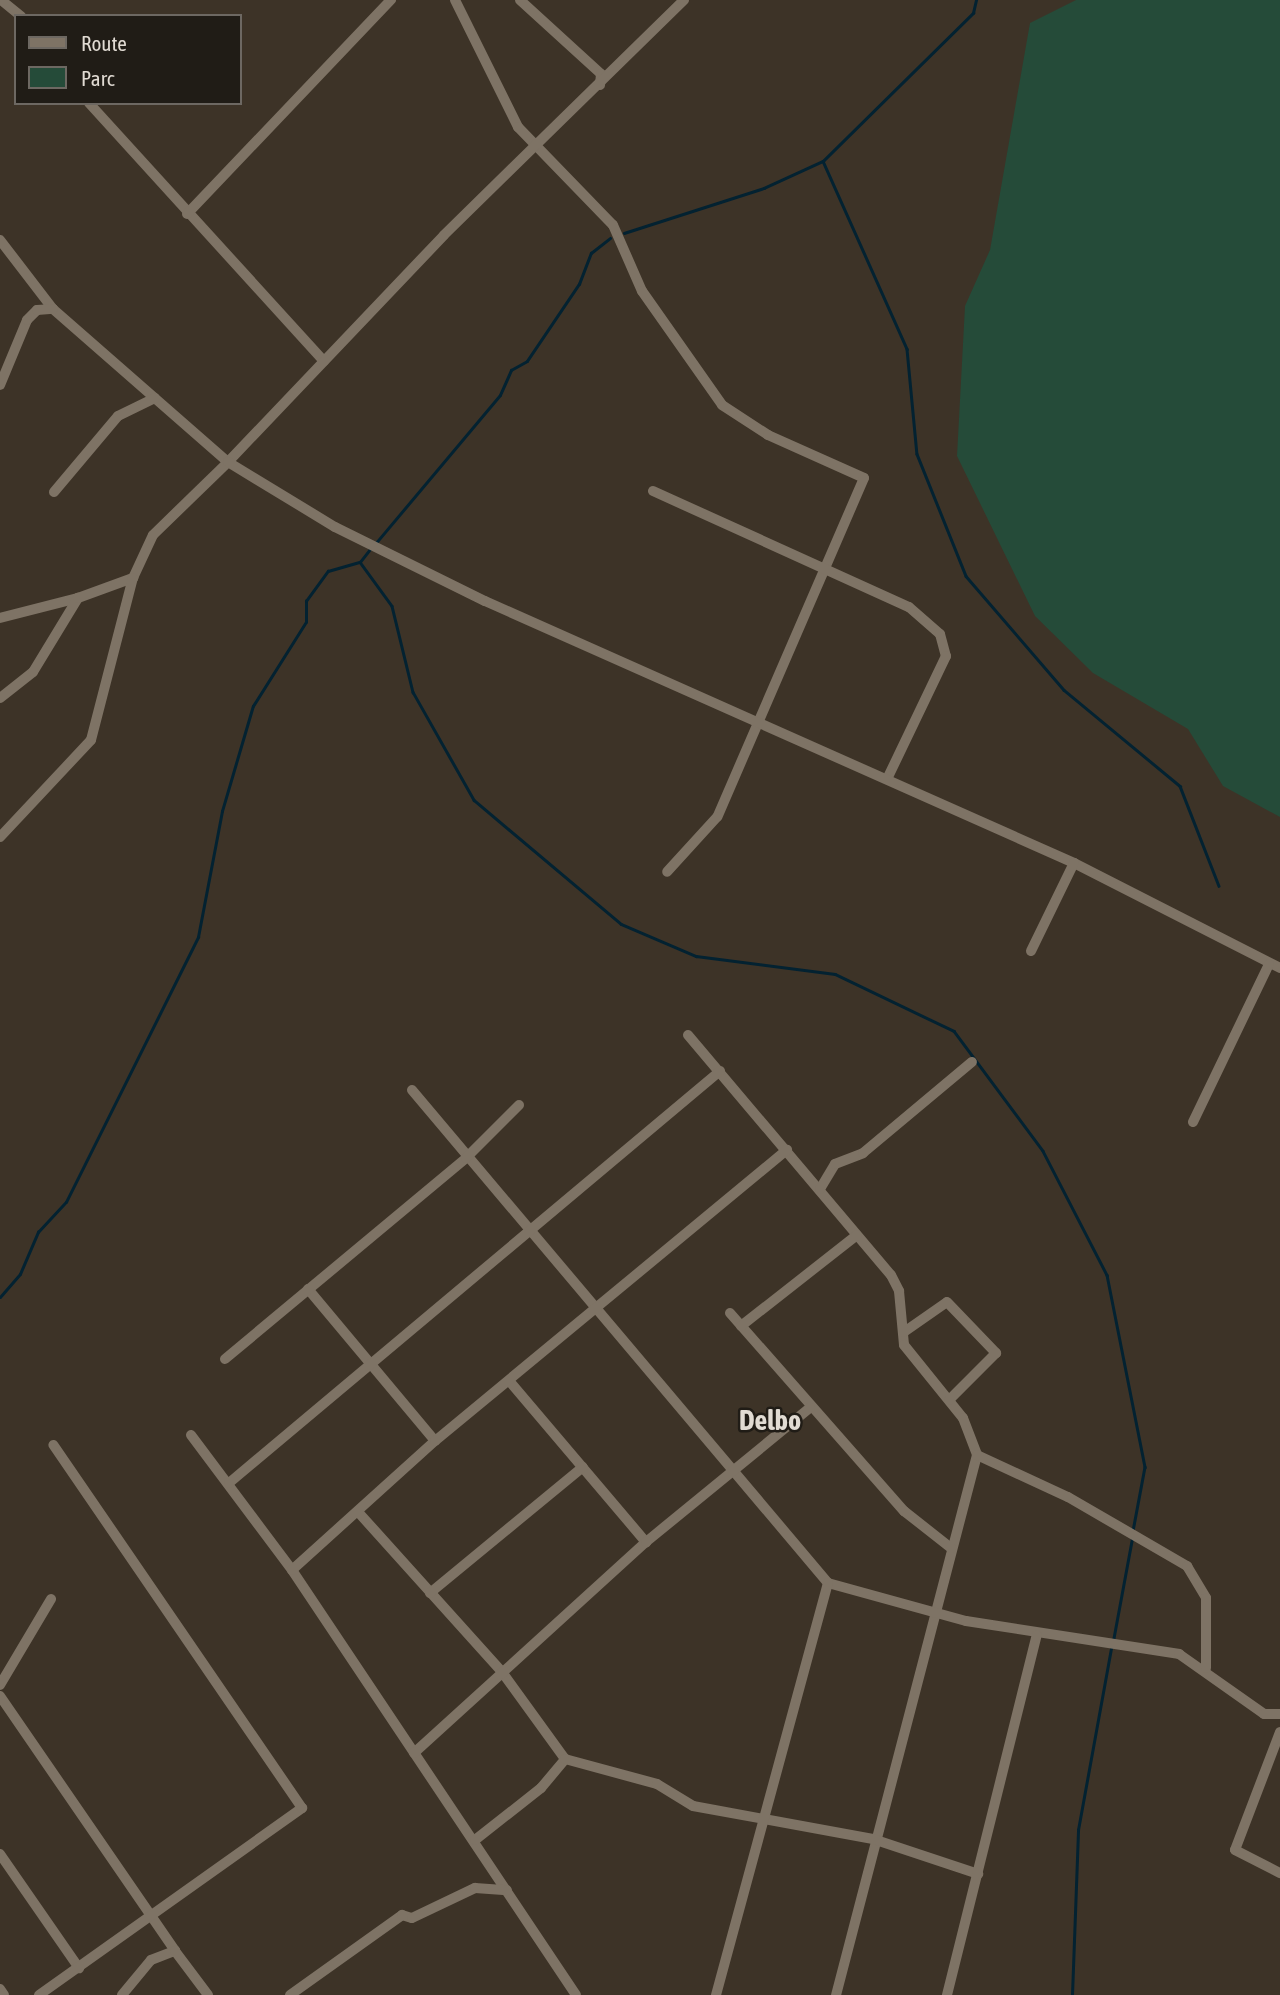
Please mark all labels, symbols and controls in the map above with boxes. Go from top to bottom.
legend [14,14,242,105]
text: Route [81,31,127,55]
text: Parc [81,66,115,90]
district label: Delbo [739,1403,801,1437]

